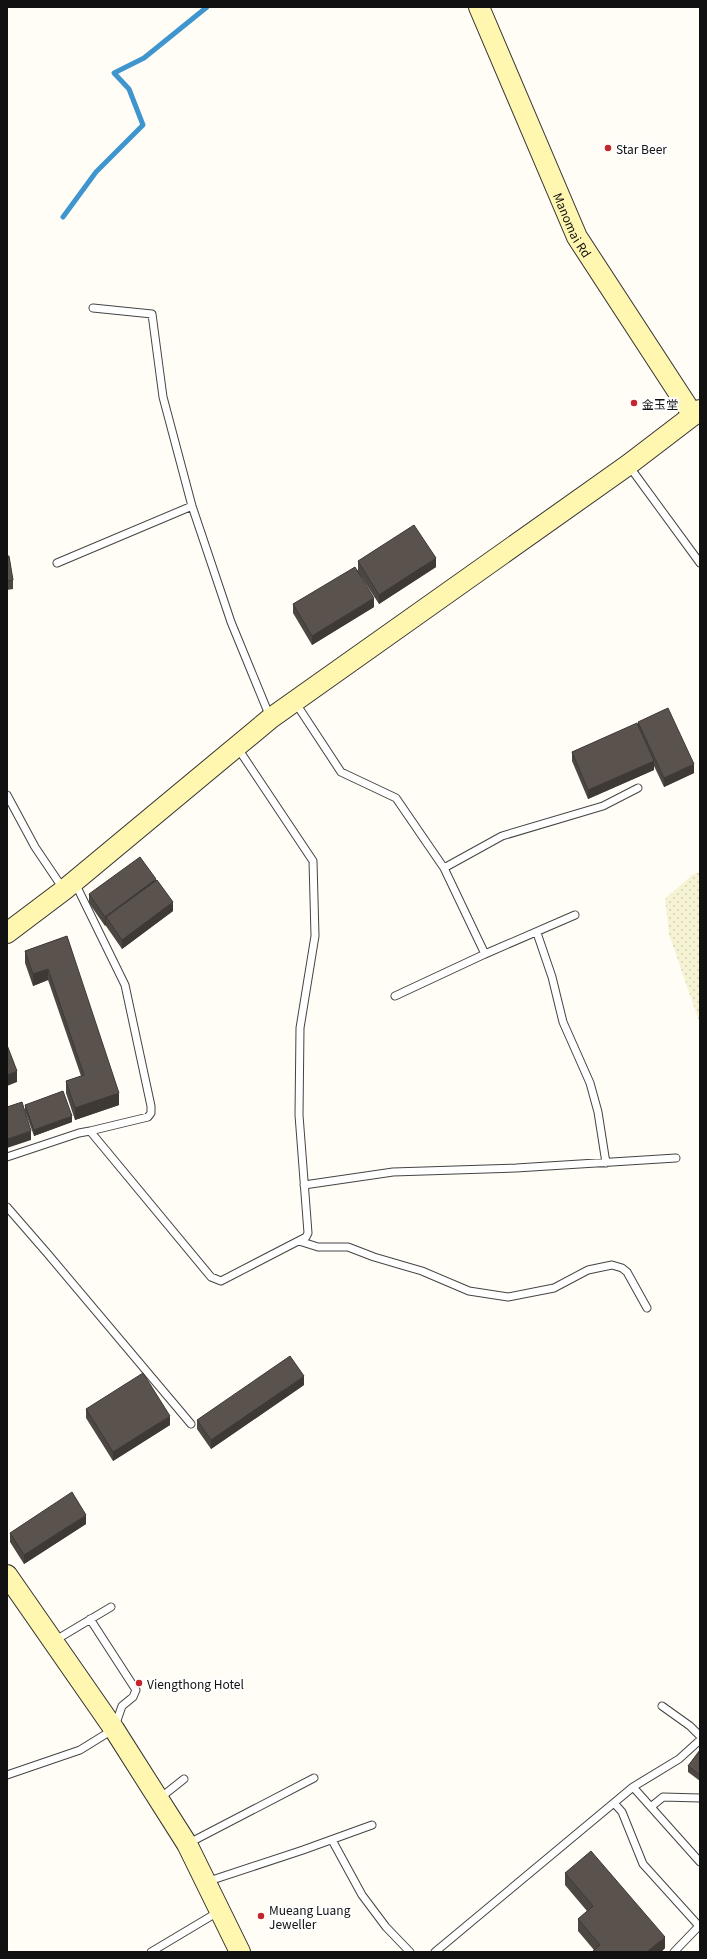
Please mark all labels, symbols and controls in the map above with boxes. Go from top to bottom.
place label: Star Beer [616,140,667,157]
marker: Star Beer [603,143,613,153]
street label: Manomai Rd [550,190,596,260]
place label: 金玉堂 [642,395,678,412]
marker: 金玉堂 [629,398,639,408]
place label: Viengthong Hotel [147,1675,244,1692]
marker: Viengthong Hotel [134,1678,144,1688]
place label: Mueang Luang Jeweller [269,1901,351,1932]
marker: Mueang Luang Jeweller [256,1911,266,1921]

